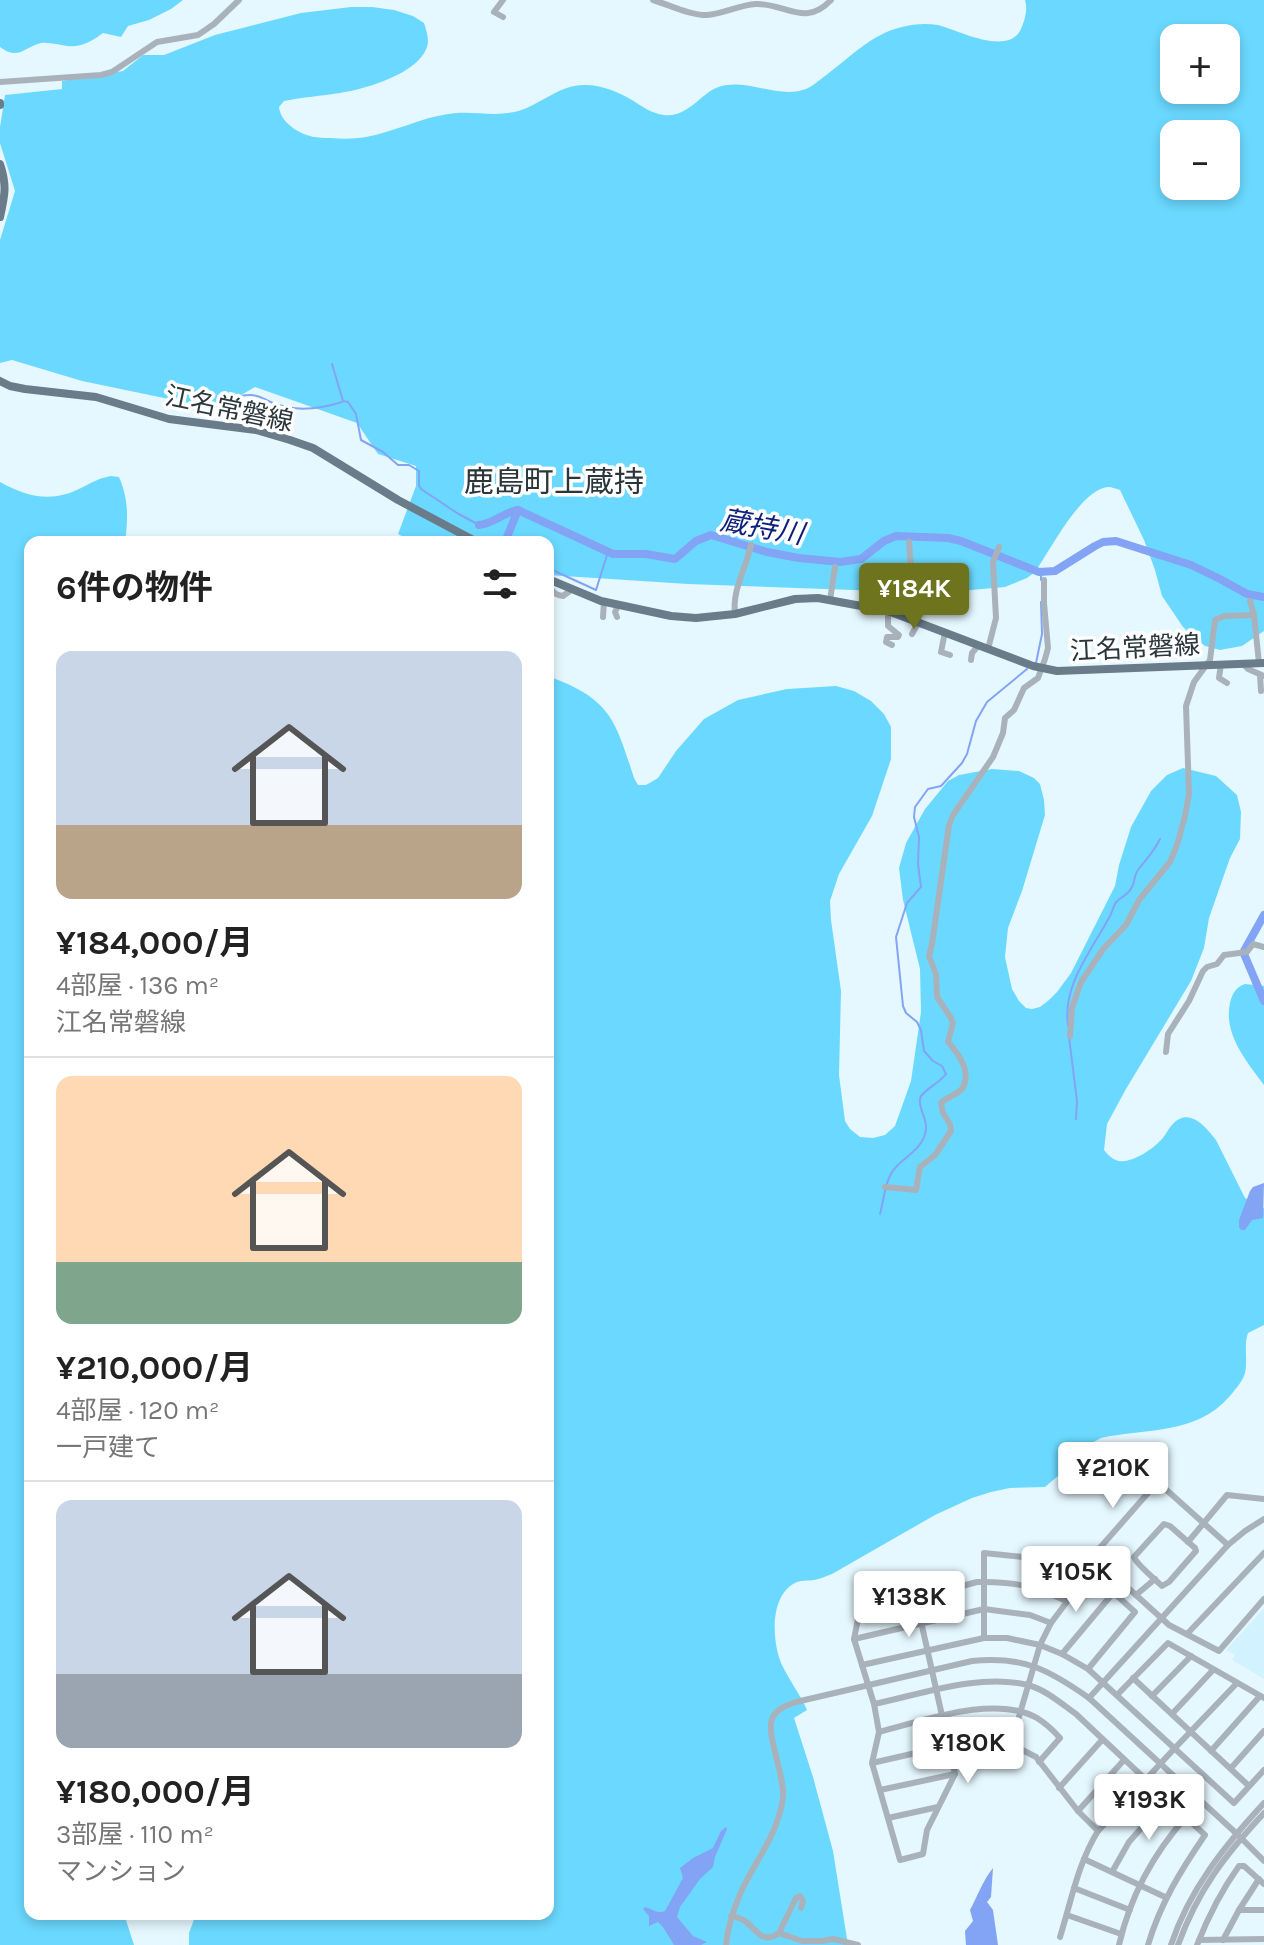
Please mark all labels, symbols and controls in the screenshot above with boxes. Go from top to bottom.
map controls [1160,24,1240,200]
button: + [1160,24,1240,104]
button: − [1160,120,1240,200]
street label: 江名常磐線 [162,380,296,438]
district label: 鹿島町上蔵持 [464,464,644,500]
water label: 蔵持川 [718,503,809,551]
icon: filters [478,562,522,606]
pin: ¥184K [858,563,970,631]
text: 6件の物件 [56,568,213,608]
text: ¥184K [877,573,951,604]
street label: 江名常磐線 [1069,629,1201,667]
icon: home [217,703,361,847]
text: ¥184,000/月 [56,923,253,963]
text: 4部屋 · 136 m² [56,970,219,1001]
text: 江名常磐線 [56,1007,186,1038]
icon: home [217,1128,361,1272]
text: ¥210,000/月 [56,1348,253,1388]
text: 4部屋 · 120 m² [56,1395,220,1426]
text: 一戸建て [56,1432,160,1463]
pin: ¥210K [1057,1442,1169,1510]
text: ¥210K [1076,1452,1150,1483]
pin: ¥105K [1020,1546,1132,1614]
icon: home [217,1552,361,1696]
text: ¥105K [1039,1556,1113,1587]
pin: ¥138K [853,1571,965,1639]
text: ¥138K [872,1581,946,1612]
pin: ¥180K [912,1717,1024,1785]
text: ¥180K [931,1727,1005,1758]
text: ¥180,000/月 [56,1772,255,1812]
pin: ¥193K [1093,1774,1205,1842]
text: ¥193K [1112,1784,1186,1815]
text: 3部屋 · 110 m² [56,1819,214,1850]
text: マンション [56,1856,186,1887]

